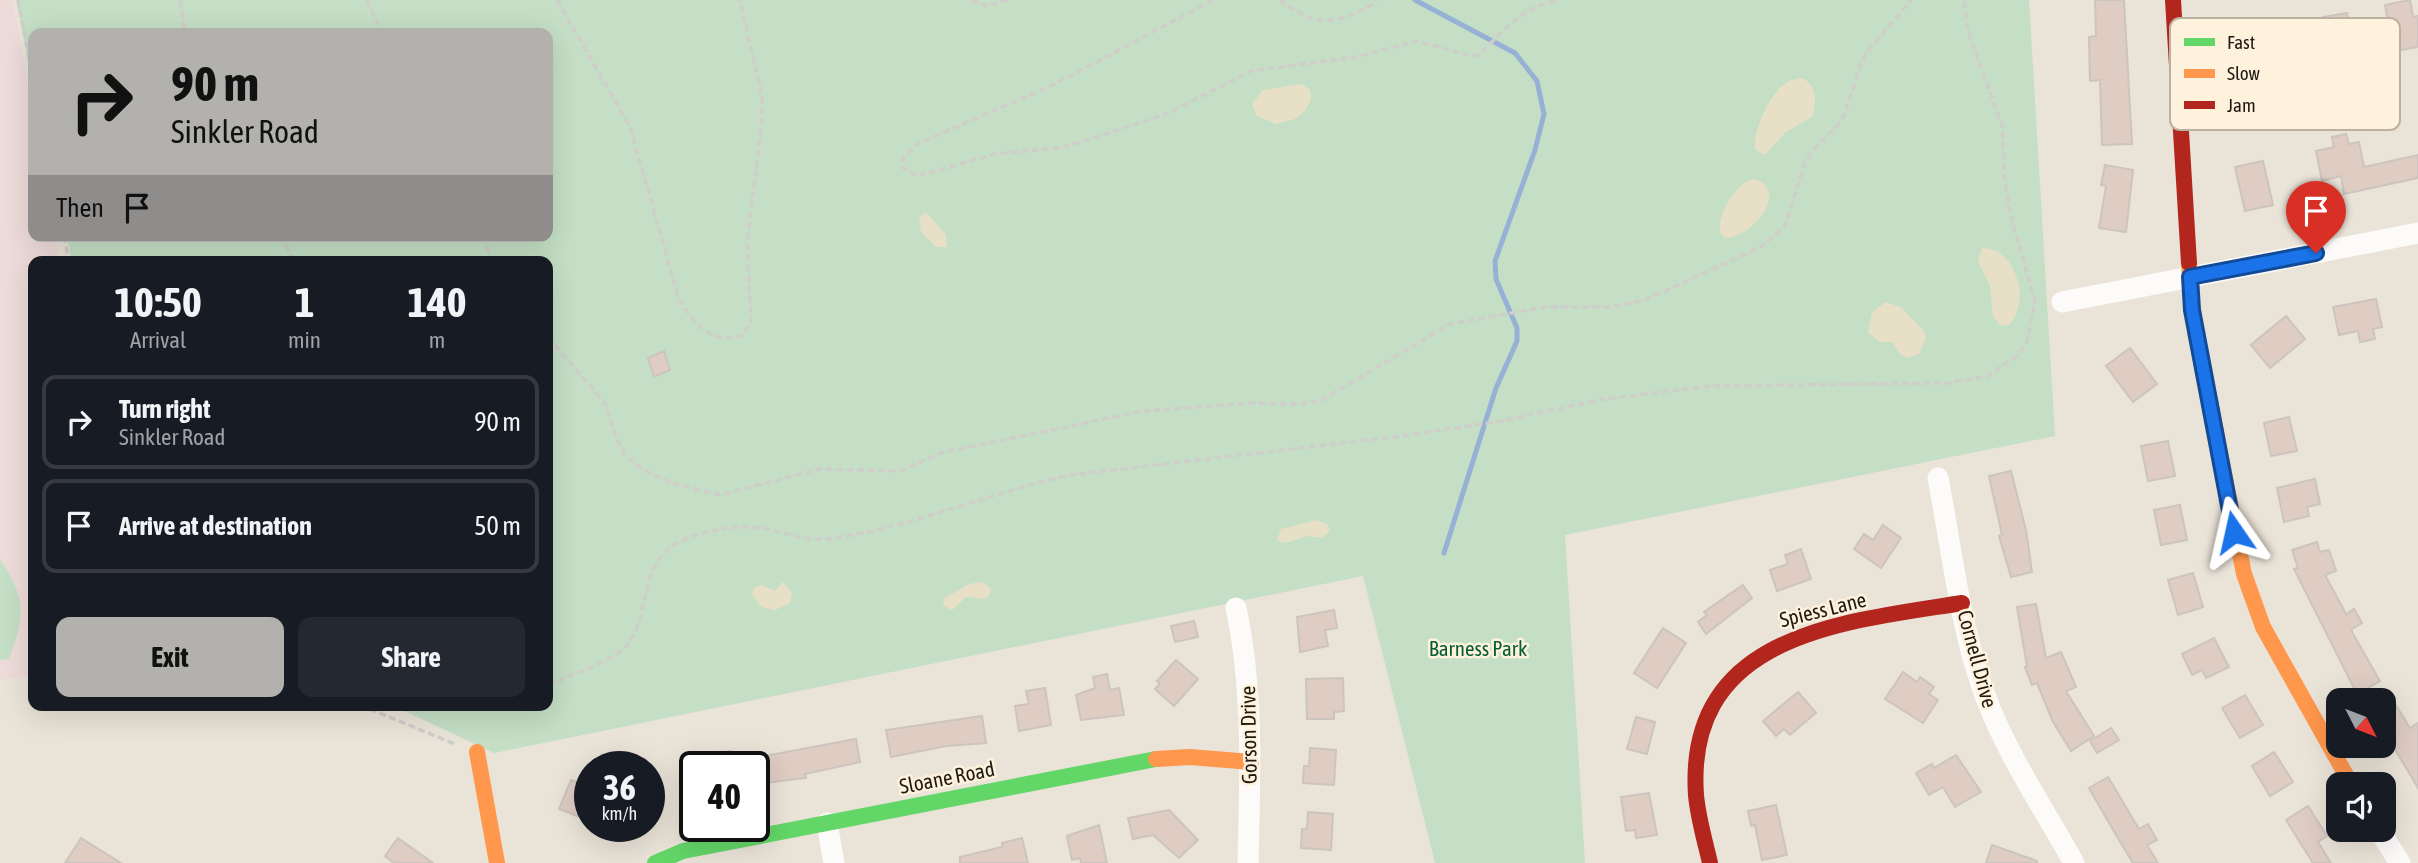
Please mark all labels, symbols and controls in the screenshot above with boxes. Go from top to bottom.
legend [2170,18,2400,130]
text: Fast [2227,31,2255,53]
text: 90 m [171,55,259,111]
icon: right [56,56,147,147]
text: Slow [2227,62,2261,84]
text: Jam [2227,94,2256,116]
text: Sinkler Road [171,113,319,150]
pin [2286,181,2346,253]
icon: arrive [118,189,156,227]
icon: arrive [2297,192,2335,230]
text: Then [56,193,104,223]
text: 10:50 [114,278,202,326]
text: 1 [295,278,314,326]
text: 140 [407,278,467,326]
text: Arrival [130,327,186,353]
text: min [288,327,321,353]
text: m [429,327,445,353]
text: Turn right [119,394,210,424]
icon: right [60,403,98,441]
text: 90 m [474,407,521,437]
text: Sinkler Road [119,424,225,450]
position arrow [2197,495,2271,569]
icon: arrive [60,507,98,545]
text: Arrive at destination [119,511,312,541]
text: 50 m [474,511,521,541]
street label: Spiess Lane [1777,587,1869,631]
street label: Cornell Drive [1953,607,2003,710]
button: Exit [56,617,284,697]
button: Share [298,617,525,697]
park label: Barness Park [1429,636,1527,660]
street label: Gorson Drive [1235,686,1261,784]
north arrow [2326,688,2396,758]
map controls [2326,688,2396,842]
speed limit sign: 40 [679,751,770,842]
street label: Sloane Road [897,756,996,798]
text: 36 [603,767,636,807]
button: sound [2326,772,2396,842]
text: km/h [602,803,637,824]

